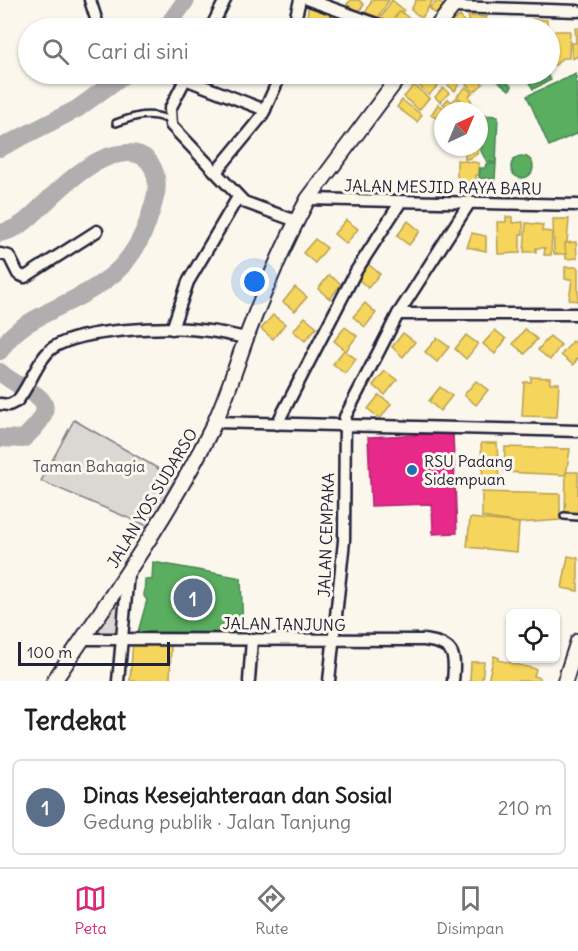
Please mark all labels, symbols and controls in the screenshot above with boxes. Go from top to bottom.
search box [18,18,560,84]
icon: search [39,35,72,68]
text: Cari di sini [87,37,189,65]
north arrow [434,102,488,156]
street label: JALAN MESJID RAYA BARU [344,175,542,199]
your location [240,267,269,296]
street label: JALAN YOS SUDARSO [102,425,202,571]
place label: RSU Padang Sidempuan [424,451,513,489]
park label: Taman Bahagia [33,456,145,476]
marker: RSU Padang Sidempuan [405,463,419,477]
street label: JALAN CEMPAKA [314,472,338,598]
pin: 1 [174,576,212,620]
map controls [506,609,560,663]
button: locate [506,609,560,663]
street label: JALAN TANJUNG [222,613,346,635]
scale bar [18,639,170,666]
text: 100 m [27,642,72,662]
text: Terdekat [24,704,126,737]
text: Dinas Kesejahteraan dan Sosial [83,781,392,809]
text: 1 [42,795,49,820]
text: 210 m [498,795,552,820]
text: Gedung publik · Jalan Tanjung [83,809,351,834]
tab: Peta [74,882,107,938]
tab: Rute [255,882,288,938]
tab: Disimpan [437,882,504,938]

